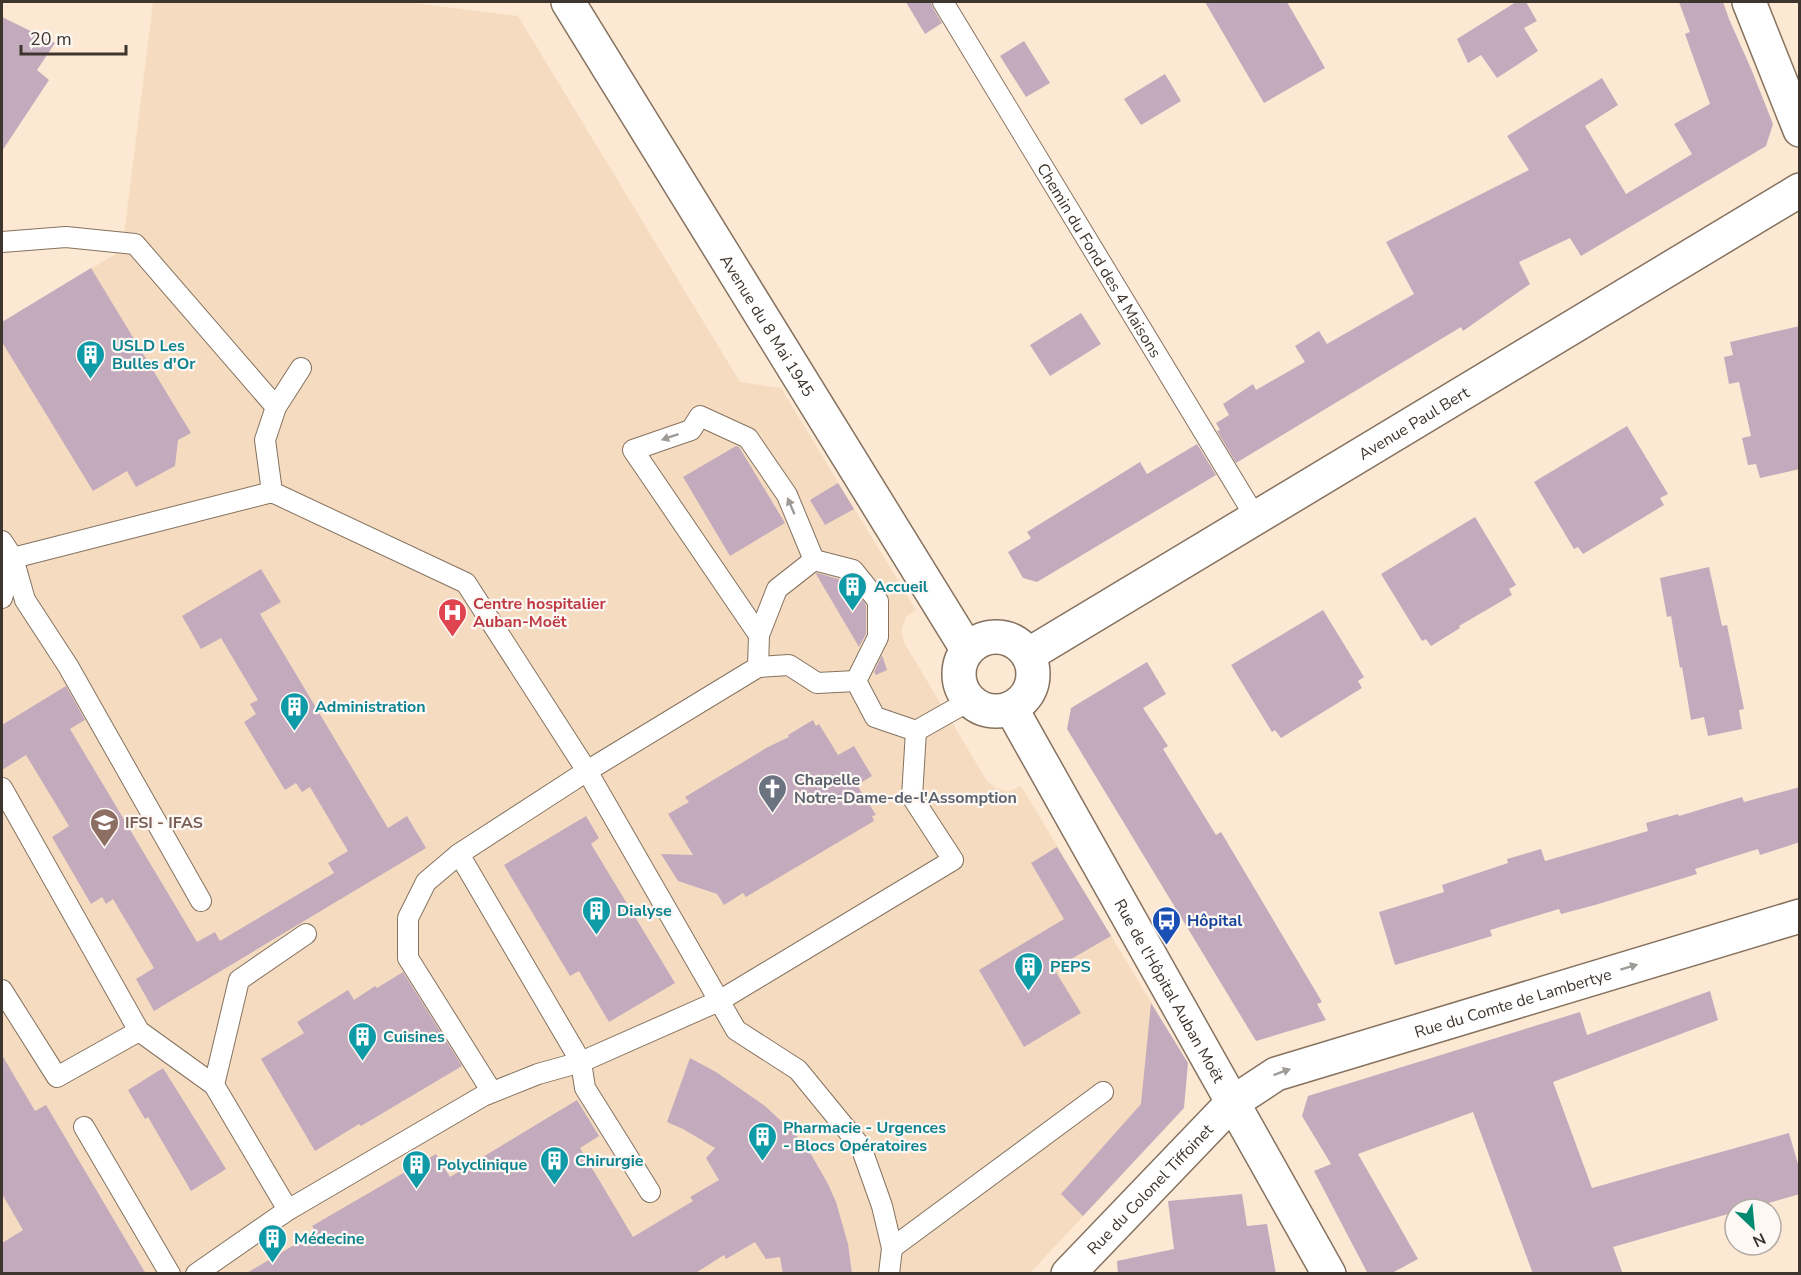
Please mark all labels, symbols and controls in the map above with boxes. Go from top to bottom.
scale bar [21,18,126,56]
text: 20 m [30,27,72,51]
street label: Chemin du Fond des 4 Maisons [1031,159,1166,362]
street label: Avenue du 8 Mai 1945 [714,251,819,401]
place label: USLD Les Bulles d'Or [112,335,196,375]
building icon: USLD Les Bulles d'Or [75,338,107,380]
street label: Avenue Paul Bert [1354,382,1474,466]
one-way arrow [661,433,679,442]
one-way arrow [786,497,796,515]
building icon: Accueil [837,570,869,612]
place label: Accueil [874,576,928,598]
place label: Centre hospitalier Auban-Moët [473,593,606,633]
hospital icon: Centre hospitalier Auban-Moët [436,596,468,638]
building icon: Administration [278,690,310,732]
place label: Administration [315,696,426,718]
place label: Chapelle Notre-Dame-de-l'Assomption [794,769,1017,809]
church icon: Chapelle Notre-Dame-de-l'Assomption [757,772,789,814]
school or university icon: IFSI - IFAS [88,806,120,848]
place label: IFSI - IFAS [125,812,203,834]
building icon: Dialyse [580,894,612,936]
street label: Rue de l'Hôpital Auban Moët [1108,895,1229,1087]
place label: Dialyse [617,900,672,922]
bus stop icon: Hôpital [1150,904,1182,946]
place label: Hôpital [1187,910,1242,932]
building icon: PEPS [1013,950,1045,992]
place label: PEPS [1050,956,1091,978]
one-way arrow [1621,962,1639,971]
street label: Rue du Comte de Lambertye [1412,963,1614,1044]
building icon: Cuisines [346,1020,378,1062]
place label: Cuisines [383,1026,445,1048]
one-way arrow [1273,1067,1291,1077]
place label: Pharmacie - Urgences - Blocs Opératoires [783,1117,946,1157]
street label: Rue du Colonel Tiffoinet [1082,1119,1219,1260]
building icon: Pharmacie - Urgences - Blocs Opératoires [746,1120,778,1162]
building icon: Chirurgie [538,1144,570,1186]
building icon: Polyclinique [400,1148,432,1190]
place label: Chirurgie [575,1150,644,1172]
place label: Polyclinique [437,1154,527,1176]
north arrow [1723,1197,1783,1257]
building icon: Médecine [257,1222,289,1264]
text: N [1749,1227,1769,1252]
place label: Médecine [294,1228,365,1250]

